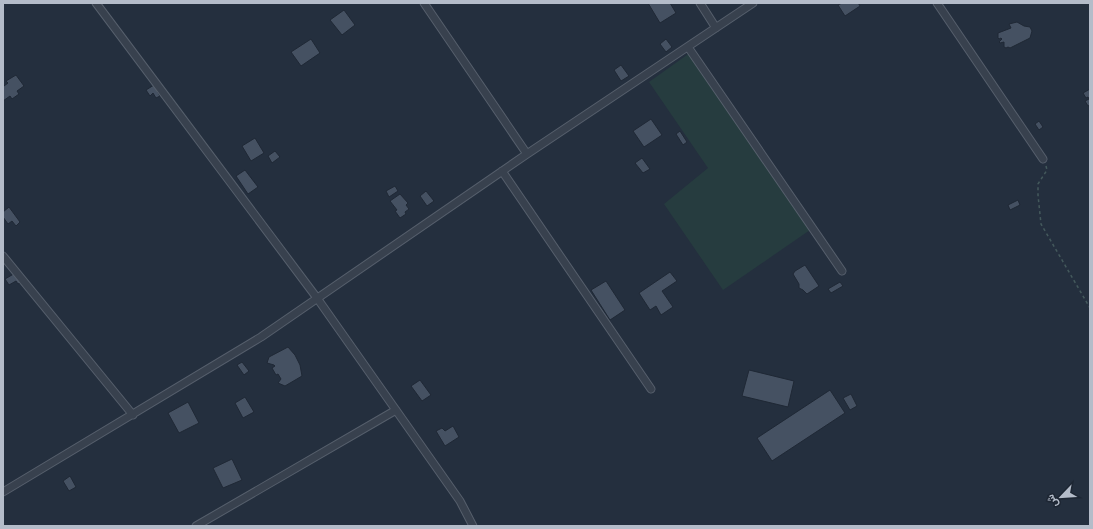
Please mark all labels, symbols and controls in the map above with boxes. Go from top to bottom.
north arrow [1041,477,1081,517]
text: ش [1044,492,1061,510]

